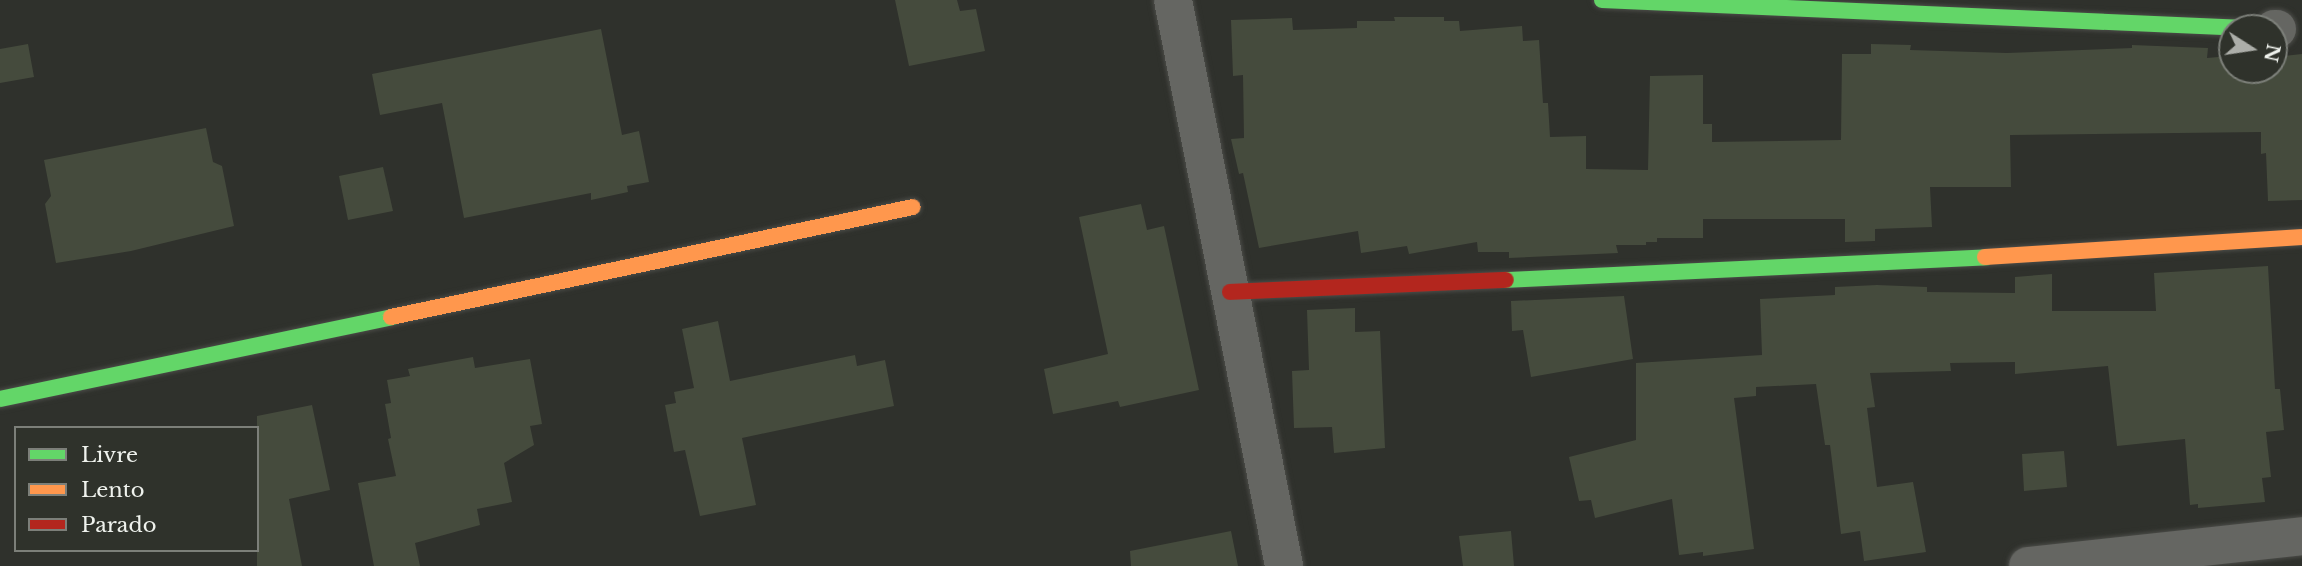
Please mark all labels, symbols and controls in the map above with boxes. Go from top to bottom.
north arrow [2218,14,2288,84]
text: N [2259,42,2285,64]
legend [14,426,259,552]
text: Livre [81,442,138,468]
text: Lento [81,477,144,503]
text: Parado [81,512,156,538]

